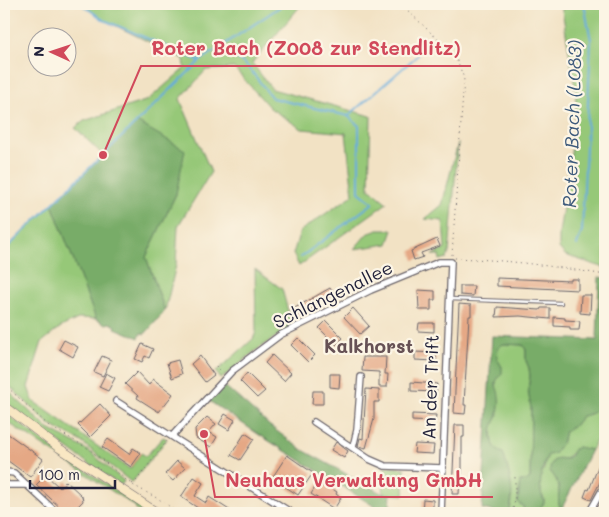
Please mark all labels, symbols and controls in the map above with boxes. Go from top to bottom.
north arrow [28,28,78,78]
callout: Roter Bach (Z008 zur Stendlitz) [141,32,471,66]
text: Roter Bach (Z008 zur Stendlitz) [151,35,461,60]
water label: Roter Bach (L083) [556,40,587,208]
text: N [29,45,48,57]
street label: Schlangenallee [269,255,397,334]
district label: Kalkhorst [324,333,414,358]
street label: An der Trift [416,334,444,440]
scale bar [30,457,115,489]
callout: Neuhaus Verwaltung GmbH [215,463,493,497]
text: 100 m [38,464,80,484]
text: Neuhaus Verwaltung GmbH [225,467,483,492]

